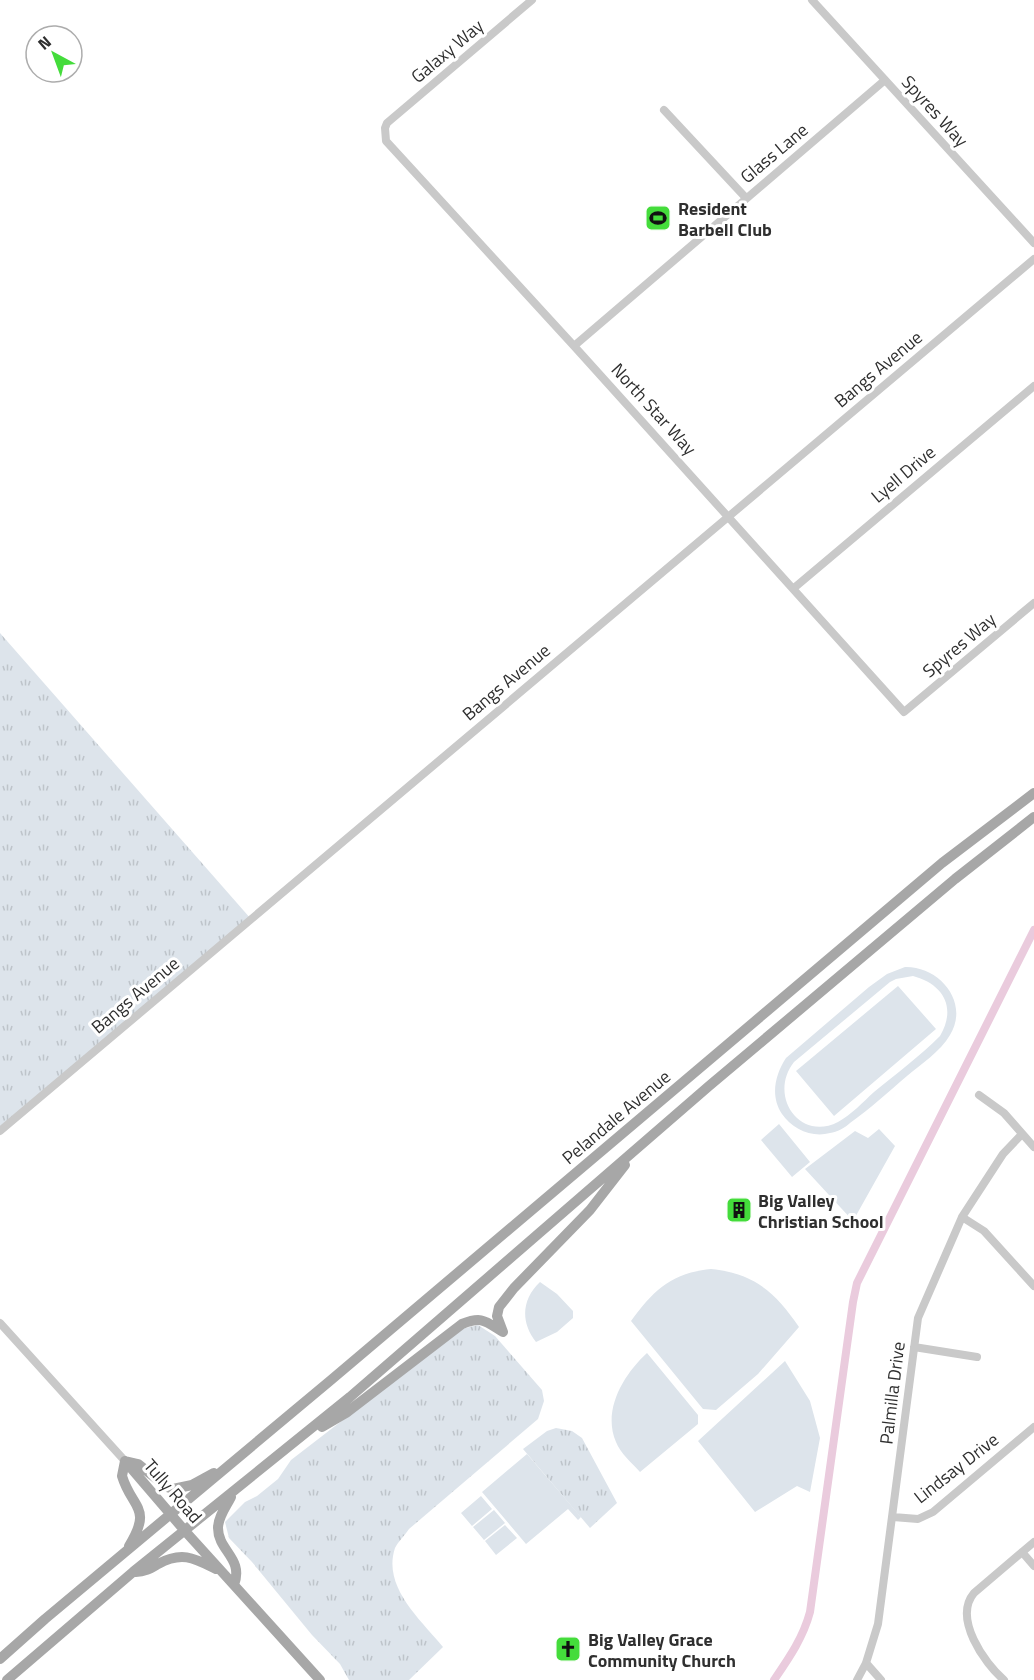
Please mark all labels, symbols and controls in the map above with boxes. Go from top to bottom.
street label: Galaxy Way [405,12,489,89]
north arrow [24,24,84,84]
text: N [32,30,56,55]
street label: Spyres Way [895,69,975,153]
street label: Glass Lane [734,117,814,189]
place label: Resident Barbell Club [678,195,772,243]
sports icon: Resident Barbell Club [643,203,673,233]
street label: Bangs Avenue [828,324,928,414]
street label: North Star Way [605,357,703,461]
street label: Lyell Drive [865,439,941,509]
street label: Spyres Way [916,606,1002,684]
street label: Bangs Avenue [456,637,556,727]
street label: Bangs Avenue [85,950,185,1040]
street label: Pelandale Avenue [556,1063,676,1171]
place label: Big Valley Christian School [758,1187,884,1235]
building icon: Big Valley Christian School [724,1195,754,1225]
street label: Palmilla Drive [872,1340,912,1446]
street label: Lindsay Drive [908,1426,1004,1510]
street label: Tully Road [137,1453,209,1529]
place label: Big Valley Grace Community Church [588,1626,736,1674]
church icon: Big Valley Grace Community Church [553,1634,583,1664]

